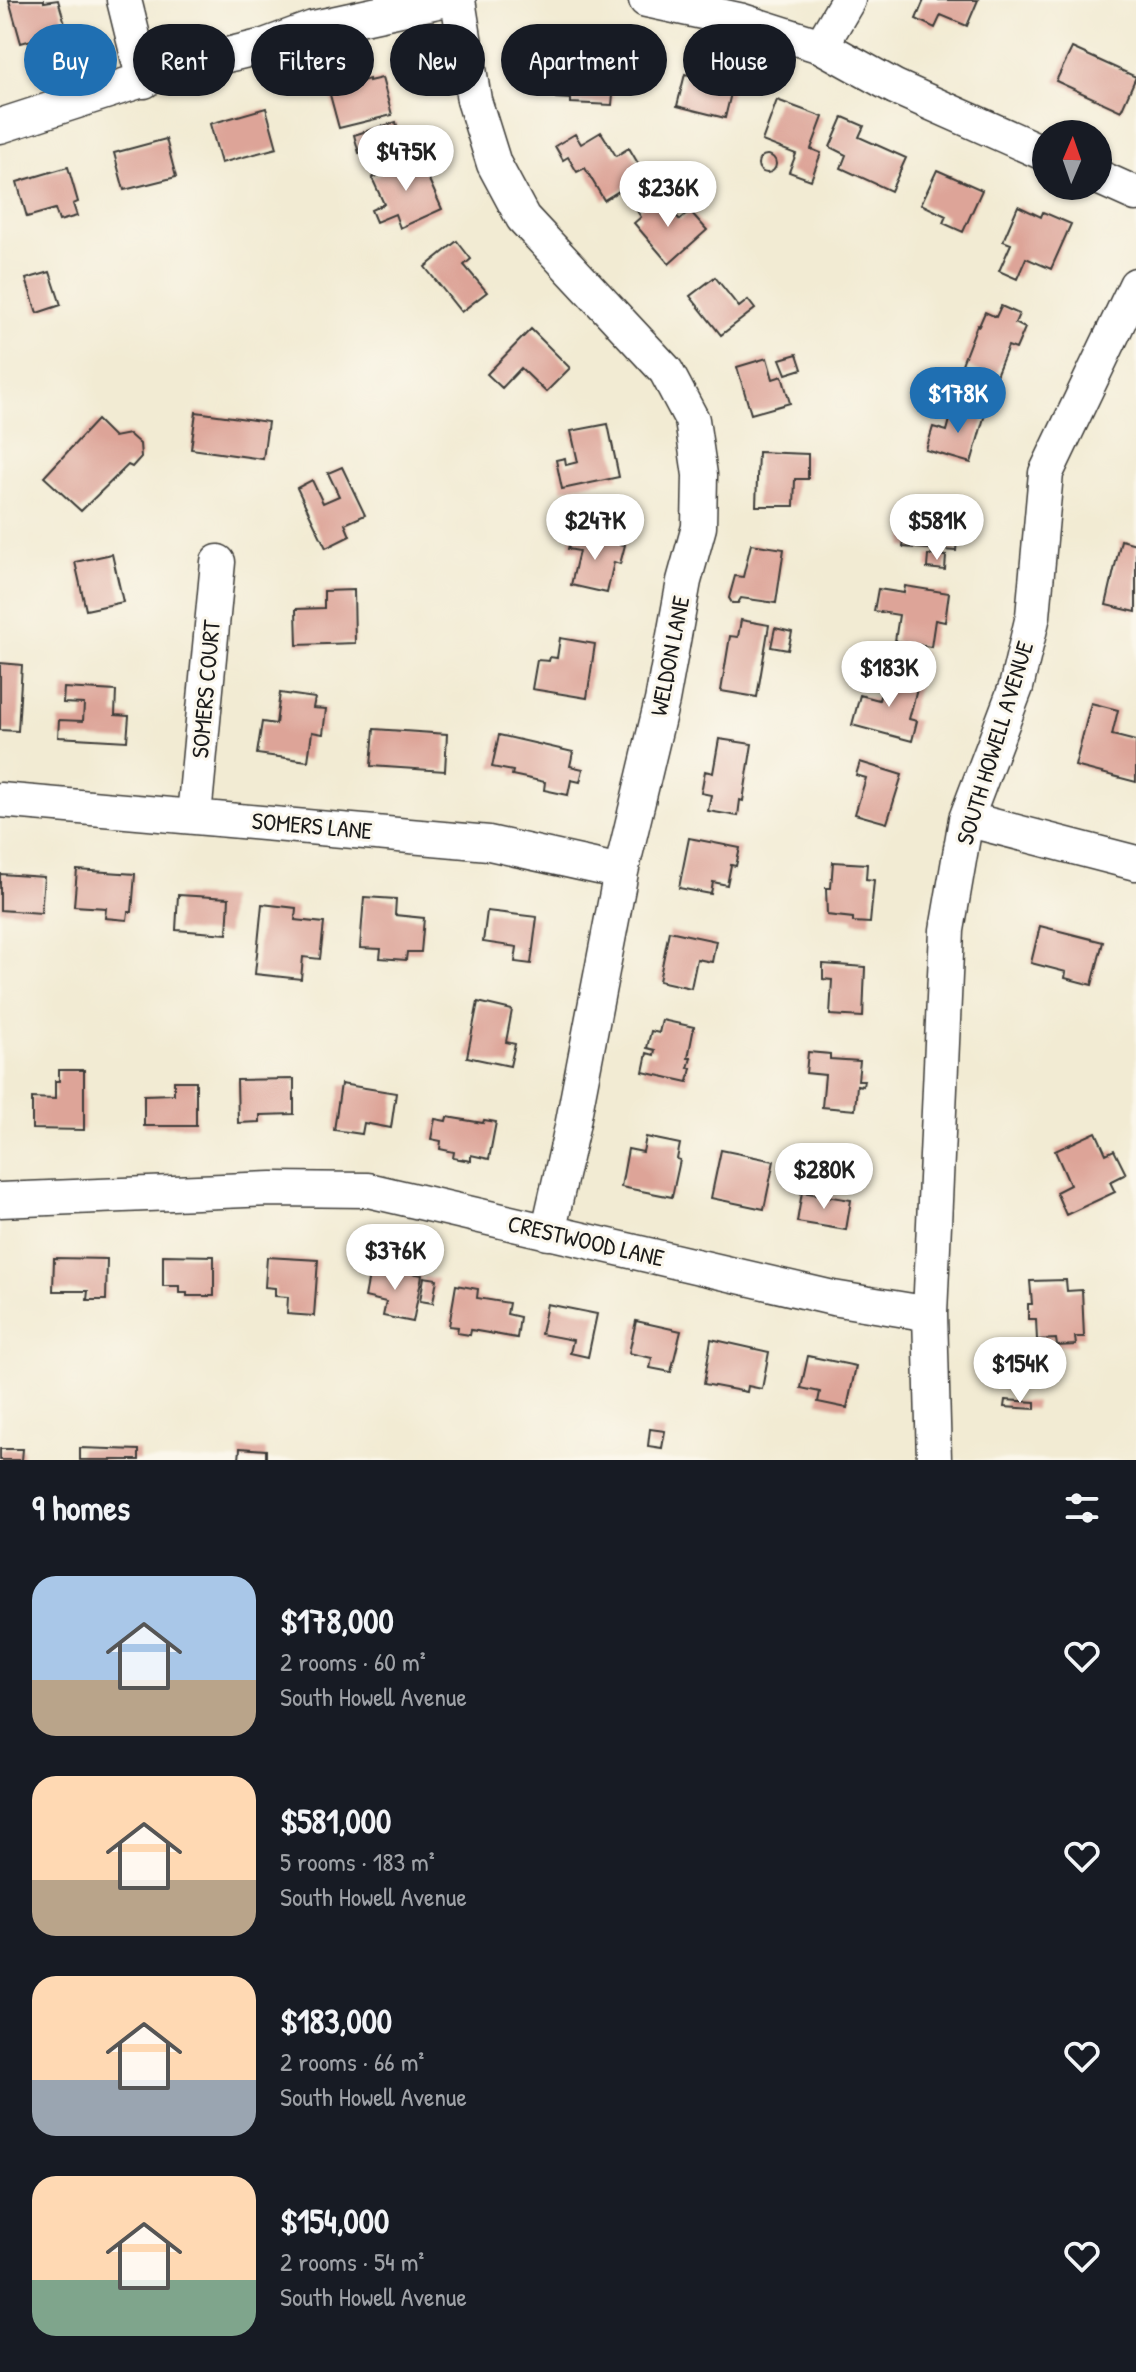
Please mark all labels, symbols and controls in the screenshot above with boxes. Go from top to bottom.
chip: Buy [24,24,117,96]
chip: Rent [133,24,235,96]
chip: Filters [251,24,374,96]
chip: New [390,24,485,96]
chip: Apartment [501,24,667,96]
chip: House [683,24,796,96]
north arrow [1032,120,1112,200]
map controls [1032,120,1112,200]
pin: $475K [350,125,462,193]
text: $475K [376,133,436,168]
pin: $236K [612,161,724,229]
text: $236K [638,169,698,204]
pin: $178K [902,367,1014,435]
text: $178K [928,375,988,410]
pin: $247K [539,494,651,562]
pin: $581K [881,494,993,562]
text: $247K [564,502,626,537]
text: $581K [908,502,966,537]
street label: WELDON LANE [642,593,696,718]
street label: SOMERS COURT [183,618,227,759]
street label: SOUTH HOWELL AVENUE [948,637,1040,848]
pin: $183K [833,641,945,709]
text: $183K [859,649,919,684]
street label: SOMERS LANE [251,804,374,846]
pin: $280K [768,1143,880,1211]
text: $280K [793,1151,855,1186]
street label: CRESTWOOD LANE [505,1207,668,1274]
pin: $376K [339,1224,451,1292]
text: $376K [364,1232,426,1267]
pin: $154K [964,1337,1076,1405]
text: $154K [992,1345,1048,1380]
text: 9 homes [32,1485,130,1531]
icon: filters [1060,1486,1104,1530]
text: $178,000 [280,1598,394,1644]
icon: home [96,1608,192,1704]
icon: heart [1060,1634,1104,1678]
text: 2 rooms · 60 m² [280,1644,426,1679]
text: South Howell Avenue [280,1679,467,1714]
text: $581,000 [280,1798,391,1844]
icon: home [96,1808,192,1904]
icon: heart [1060,1834,1104,1878]
text: 5 rooms · 183 m² [280,1844,435,1879]
text: South Howell Avenue [280,1879,467,1914]
text: $183,000 [280,1998,392,2044]
icon: home [96,2008,192,2104]
icon: heart [1060,2034,1104,2078]
text: 2 rooms · 66 m² [280,2044,424,2079]
text: South Howell Avenue [280,2079,467,2114]
text: $154,000 [280,2198,389,2244]
icon: home [96,2208,192,2304]
icon: heart [1060,2234,1104,2278]
text: 2 rooms · 54 m² [280,2244,424,2279]
text: South Howell Avenue [280,2279,467,2314]

